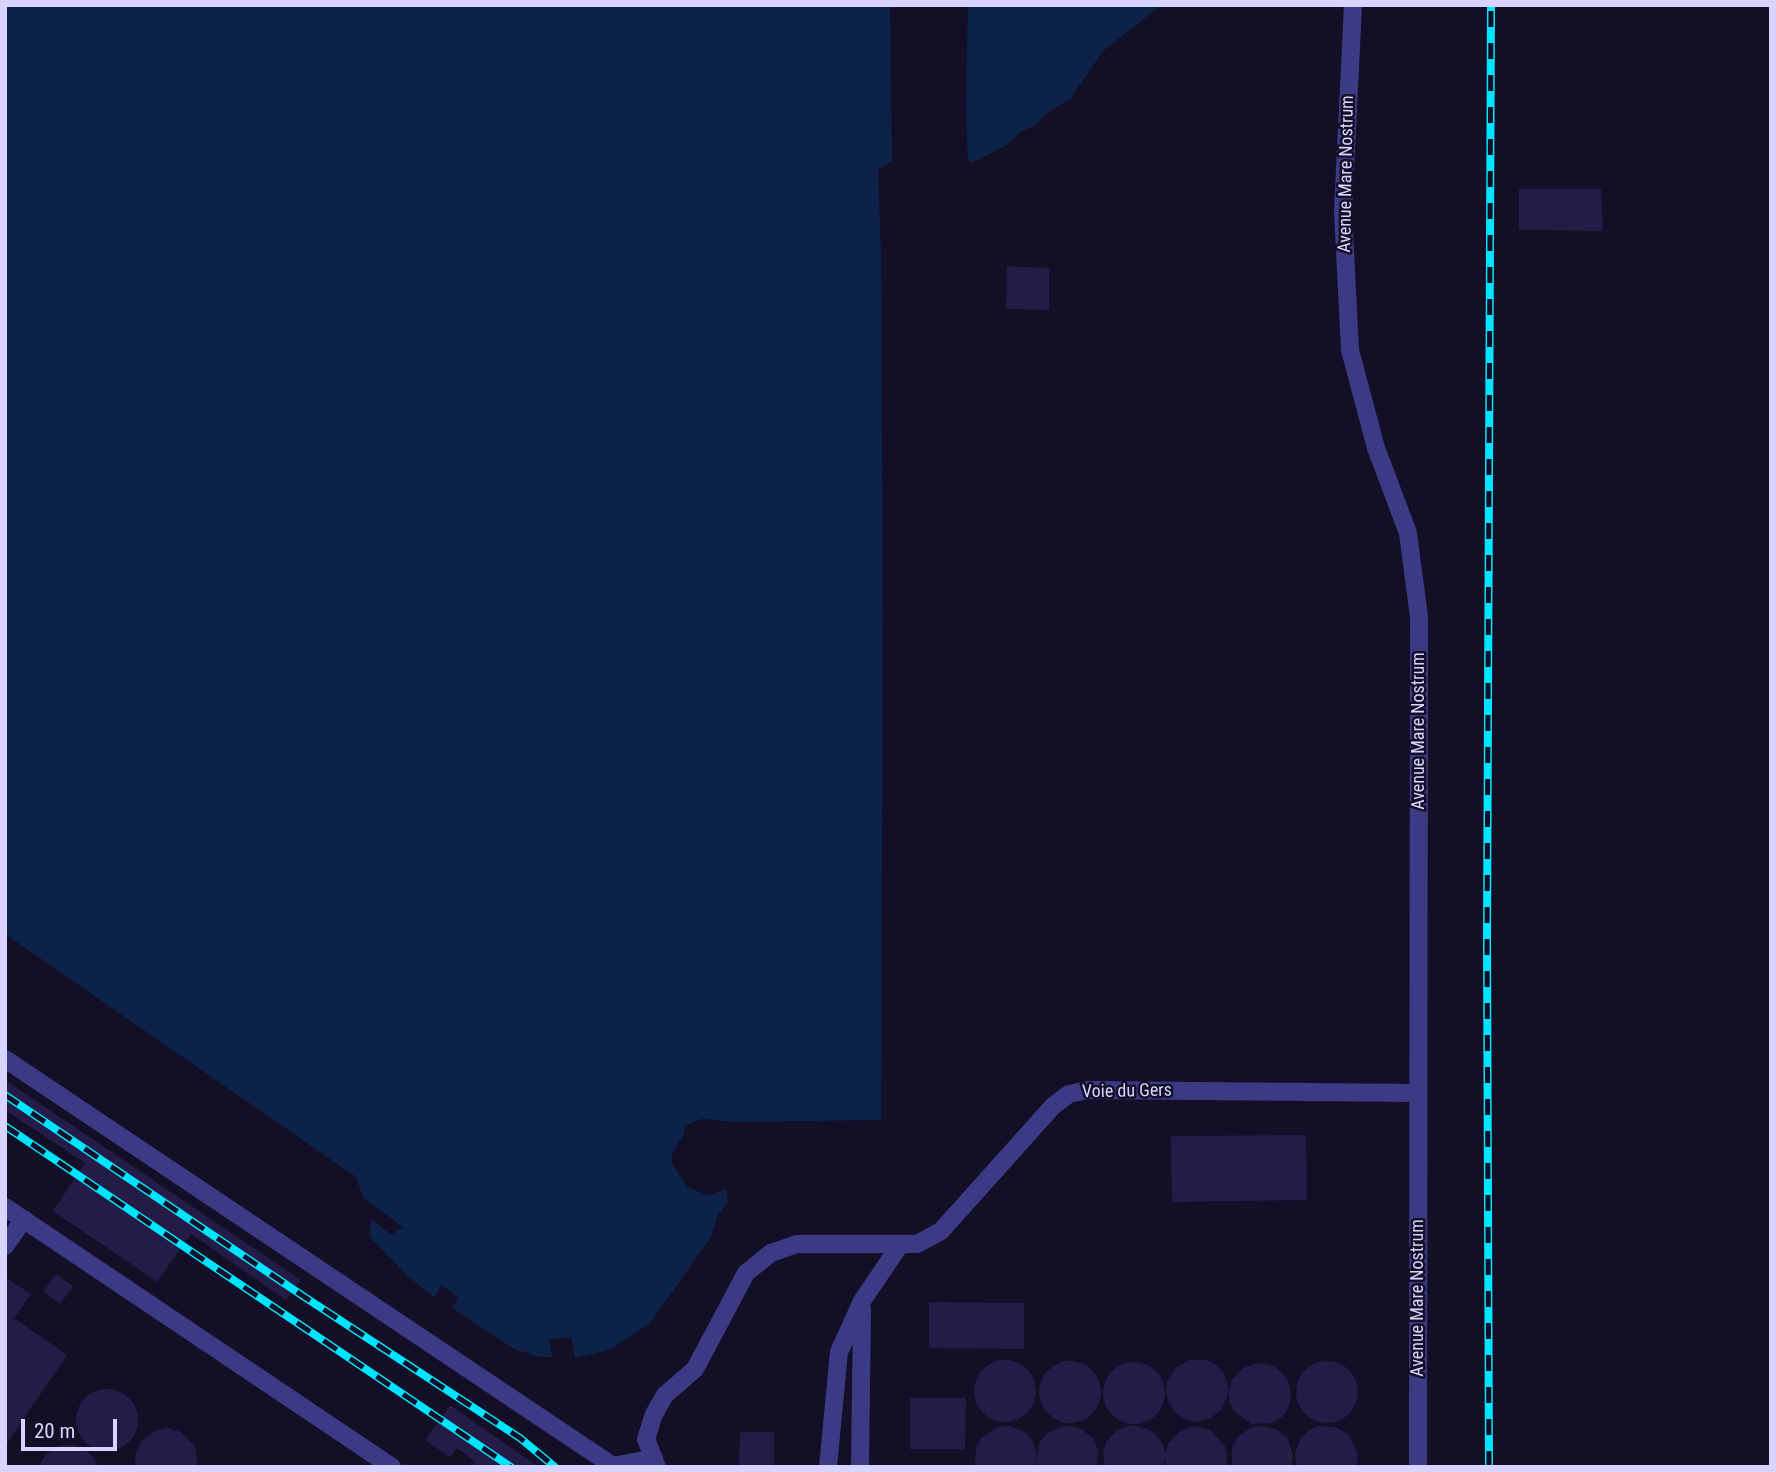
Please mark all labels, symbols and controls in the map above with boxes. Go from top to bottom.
street label: Avenue Mare Nostrum [1335,95,1359,253]
street label: Avenue Mare Nostrum [1408,652,1430,810]
street label: Voie du Gers [1082,1080,1172,1104]
street label: Avenue Mare Nostrum [1407,1219,1429,1377]
scale bar [24,1406,121,1450]
text: 20 m [34,1419,75,1443]

